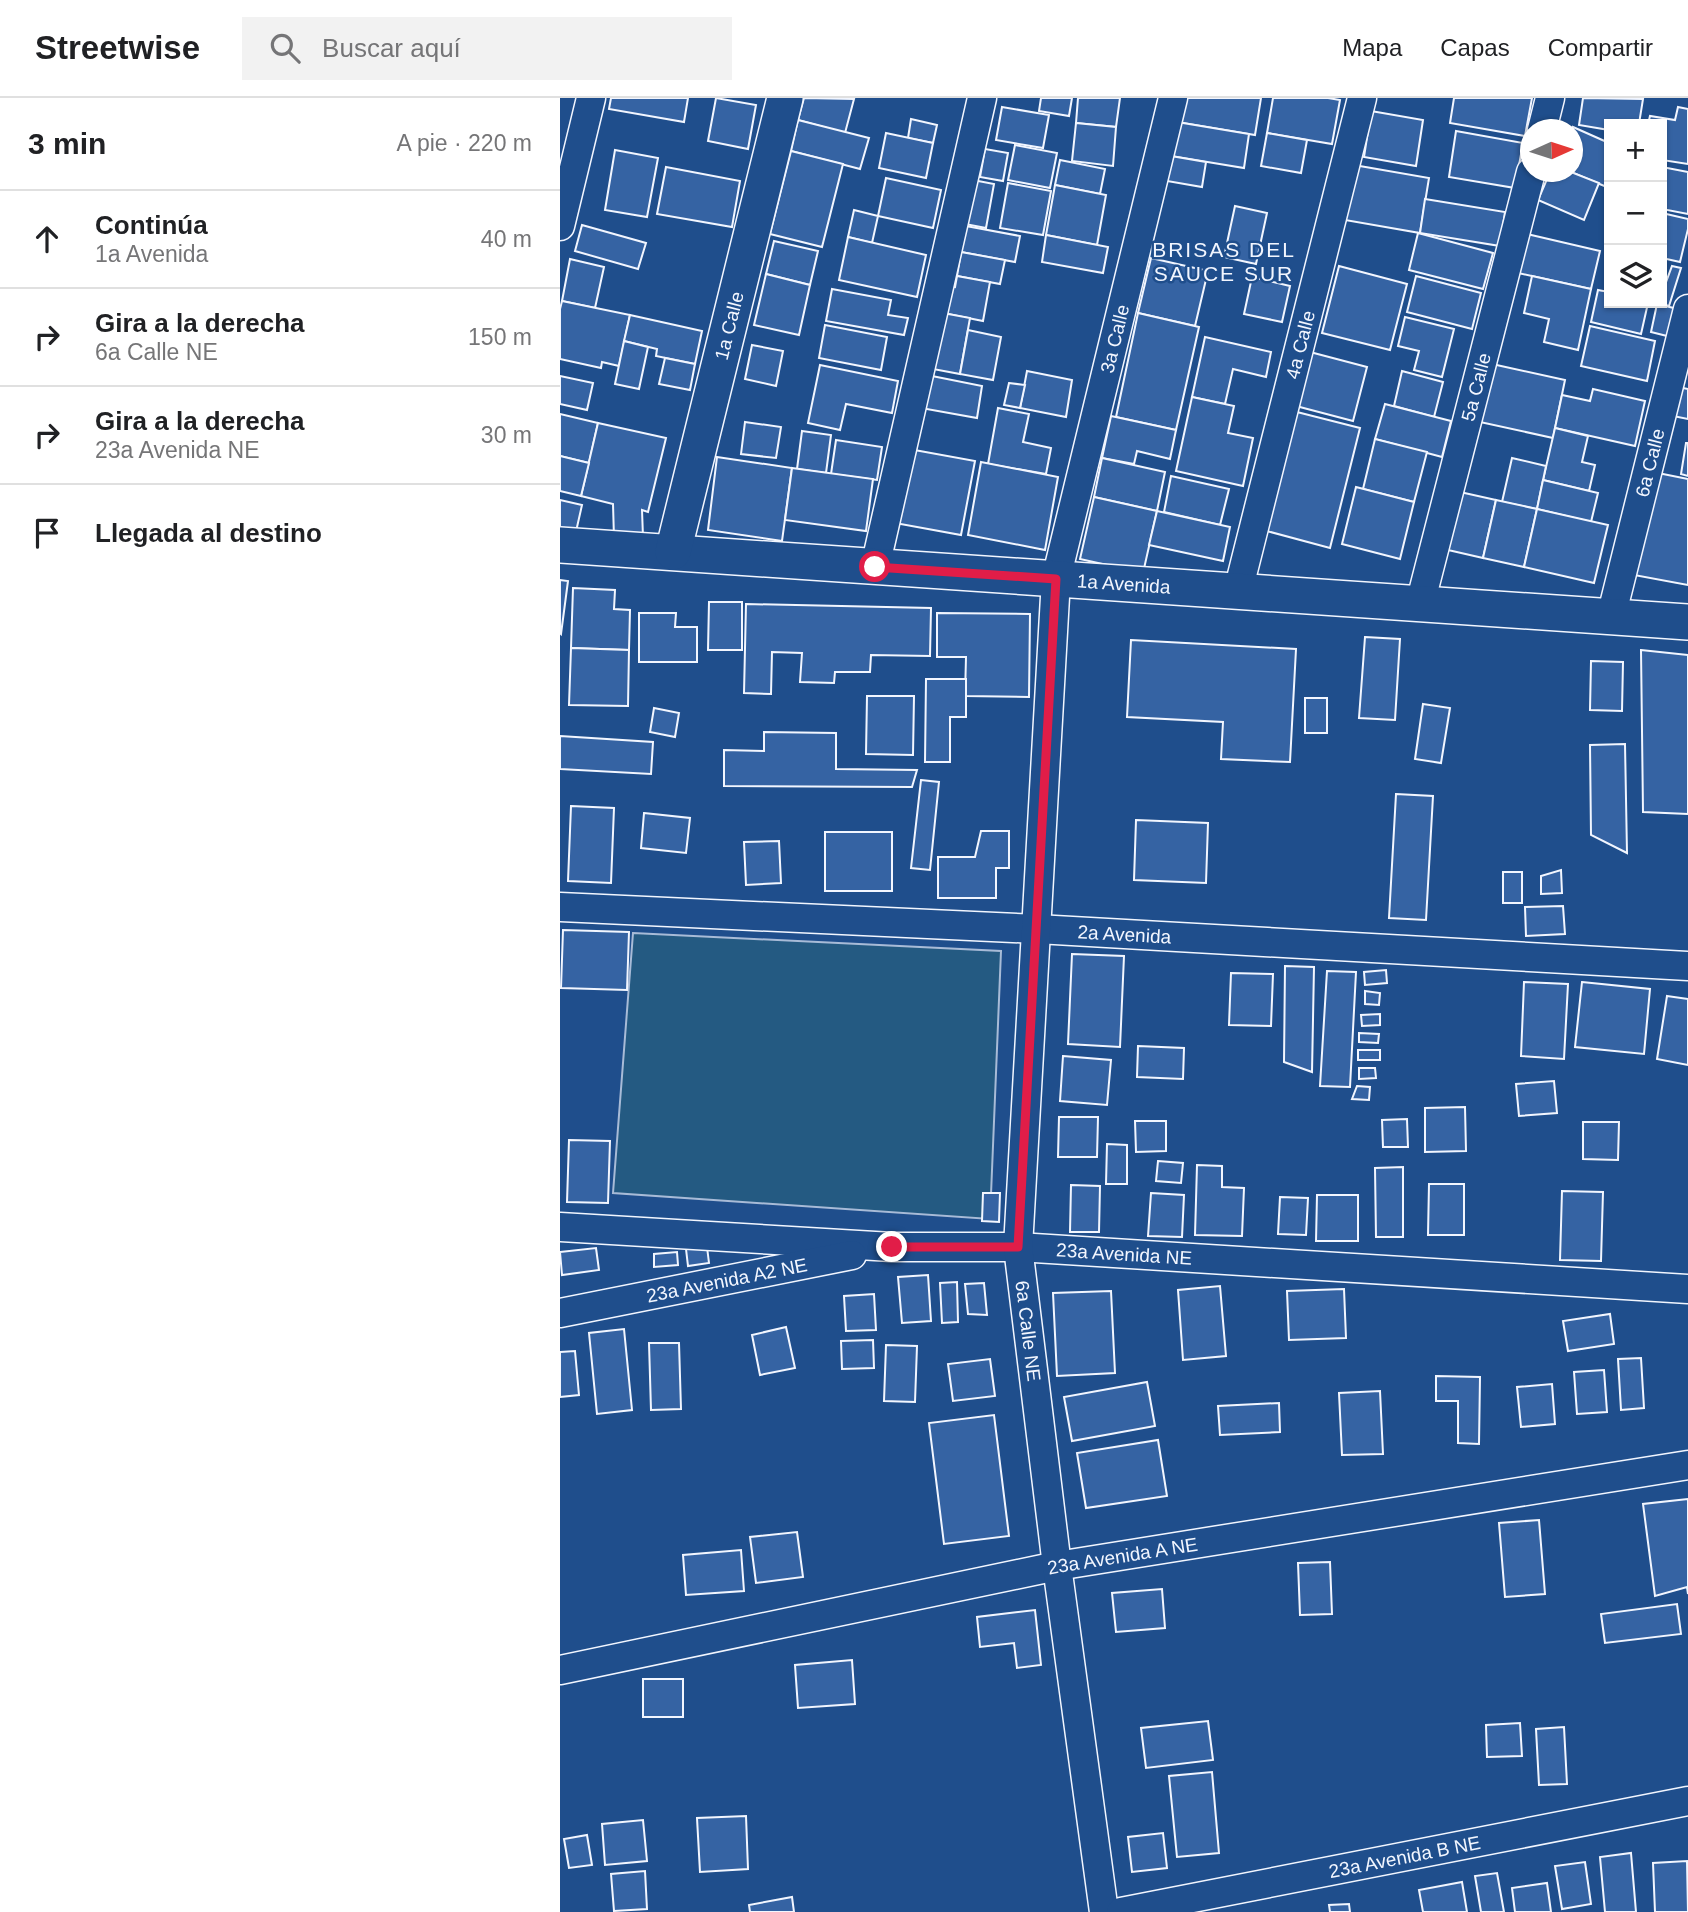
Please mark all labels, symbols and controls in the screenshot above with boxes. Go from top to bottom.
search box [242,17,732,80]
text: Streetwise [35,29,200,66]
icon: search [266,29,304,67]
text: Buscar aquí [322,33,461,63]
text: Mapa [1342,34,1402,61]
text: Capas [1440,34,1510,61]
text: Compartir [1548,34,1653,61]
north arrow [1520,119,1583,182]
map controls [1604,119,1667,308]
button: + [1604,119,1667,182]
text: 3 min [28,127,106,160]
text: A pie · 220 m [396,130,532,156]
button: − [1604,182,1667,245]
text: Continúa [95,210,208,240]
icon: ahead [28,220,66,258]
text: 40 m [481,226,532,252]
district label: BRISAS DEL SAUCE SUR [1152,238,1296,285]
text: 1a Avenida [95,241,208,267]
button: layers [1604,245,1667,308]
street label: 1a Calle [710,289,747,362]
street label: 3a Calle [1096,302,1133,375]
text: Gira a la derecha [95,308,305,338]
street label: 4a Calle [1281,308,1319,381]
icon: right [28,318,66,356]
text: 150 m [468,324,532,350]
text: 6a Calle NE [95,339,218,365]
street label: 5a Calle [1457,351,1495,423]
text: Gira a la derecha [95,406,305,436]
icon: right [28,416,66,454]
text: 30 m [481,422,532,448]
street label: 6a Calle [1631,426,1668,499]
text: 23a Avenida NE [95,437,260,463]
icon: arrive [28,514,66,552]
text: Llegada al destino [95,518,322,548]
route start [859,551,890,582]
street label: 1a Avenida [1076,570,1172,597]
street label: 2a Avenida [1077,921,1172,947]
route end [876,1231,907,1262]
street label: 23a Avenida NE [1056,1239,1193,1268]
street label: 23a Avenida A2 NE [644,1254,809,1306]
street label: 6a Calle NE [1011,1279,1045,1383]
street label: 23a Avenida A NE [1045,1533,1199,1578]
street label: 23a Avenida B NE [1327,1831,1482,1882]

